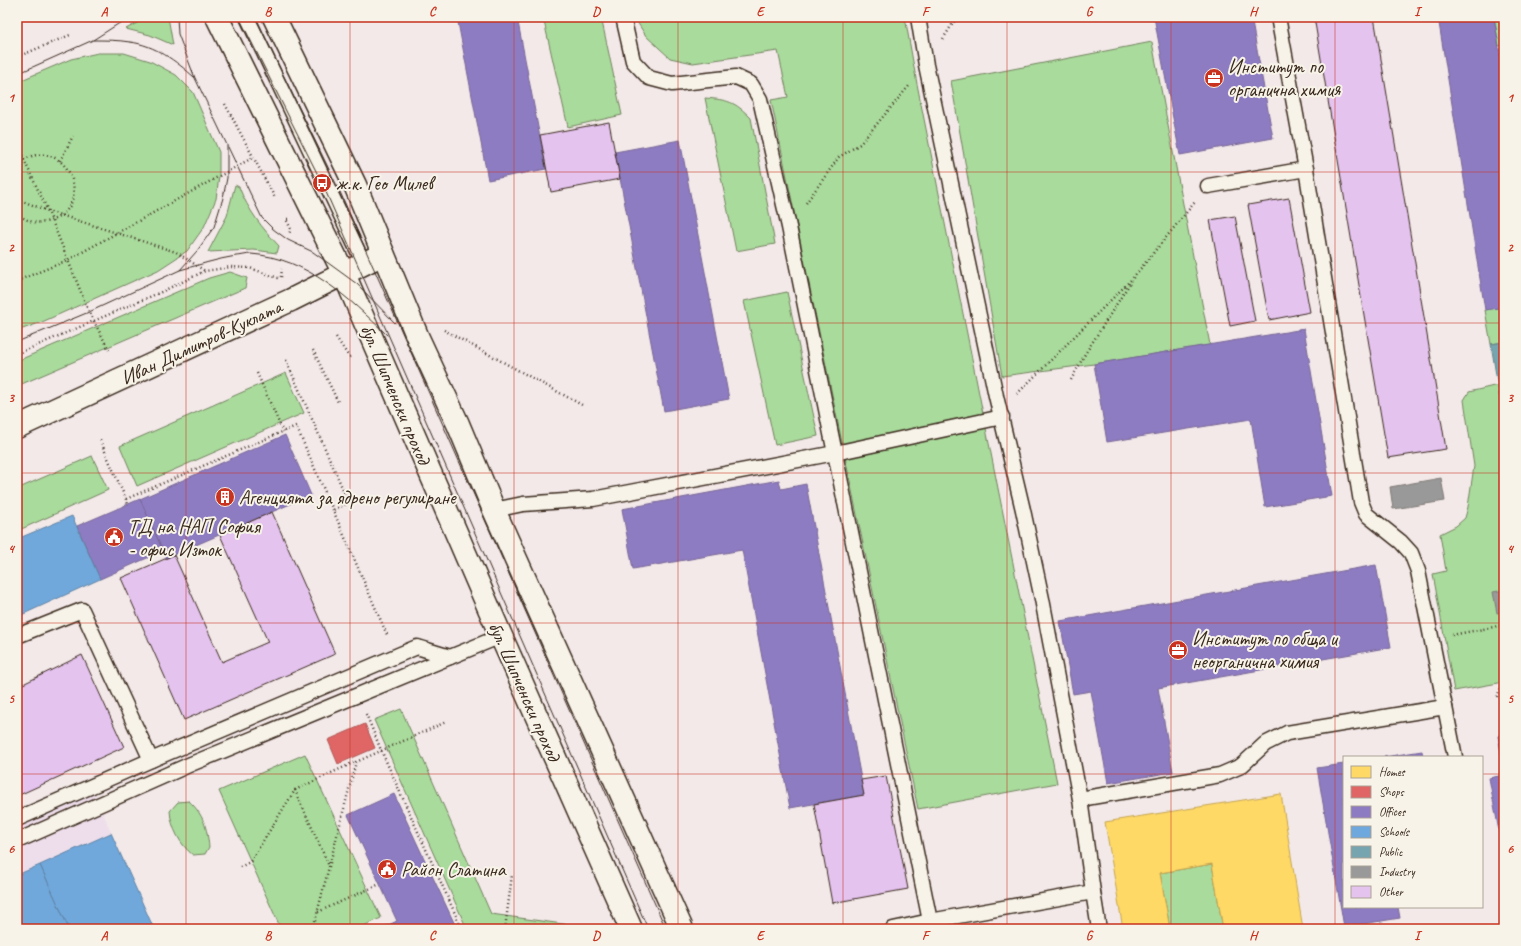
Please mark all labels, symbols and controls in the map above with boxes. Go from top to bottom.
text: A [101,4,109,20]
text: B [265,4,273,20]
text: C [429,4,437,20]
text: D [592,4,601,20]
text: E [757,4,766,20]
text: F [922,4,931,20]
text: G [1086,4,1094,20]
text: H [1249,4,1259,20]
text: I [1414,4,1423,20]
place label: Институт по органична химия [1228,54,1341,102]
office icon: Институт по органична химия [1203,67,1225,89]
text: 1 [8,90,16,106]
text: 1 [1507,90,1515,106]
place label: ж.к. Гео Милев [336,171,436,196]
bus stop icon: ж.к. Гео Милев [311,172,333,194]
text: 2 [8,240,15,256]
text: 2 [1507,240,1514,256]
street label: Иван Димитров-Куклата [117,293,287,391]
street label: бул. Шипченски проход [355,321,437,470]
text: 3 [8,390,15,406]
text: 3 [1507,390,1514,406]
place label: Агенцията за ядрено регулиране [239,485,457,510]
building icon: Агенцията за ядрено регулиране [214,486,236,508]
place label: ТД на НАП София - офис Изток [128,514,262,562]
public building icon: ТД на НАП София - офис Изток [103,526,125,548]
text: 4 [8,541,16,557]
text: 4 [1507,541,1515,557]
street label: бул. Шипченски проход [483,618,567,767]
place label: Институт по обща и неорганична химия [1192,626,1339,674]
office icon: Институт по обща и неорганична химия [1167,639,1189,661]
text: 5 [8,691,15,707]
text: 5 [1507,691,1514,707]
legend [1343,756,1483,908]
text: Homes [1379,764,1406,780]
text: Shops [1379,784,1404,800]
text: Offices [1379,804,1406,820]
text: Schools [1379,824,1411,840]
text: 6 [8,841,15,857]
text: 6 [1507,841,1514,857]
text: Public [1379,844,1403,860]
place label: Район Слатина [401,857,507,882]
public building icon: Район Слатина [376,858,398,880]
text: Industry [1379,864,1416,880]
text: Other [1379,884,1405,900]
text: A [101,928,109,944]
text: B [265,928,273,944]
text: C [429,928,437,944]
text: D [592,928,601,944]
text: E [757,928,766,944]
text: F [922,928,931,944]
text: G [1086,928,1094,944]
text: H [1249,928,1259,944]
text: I [1414,928,1423,944]

